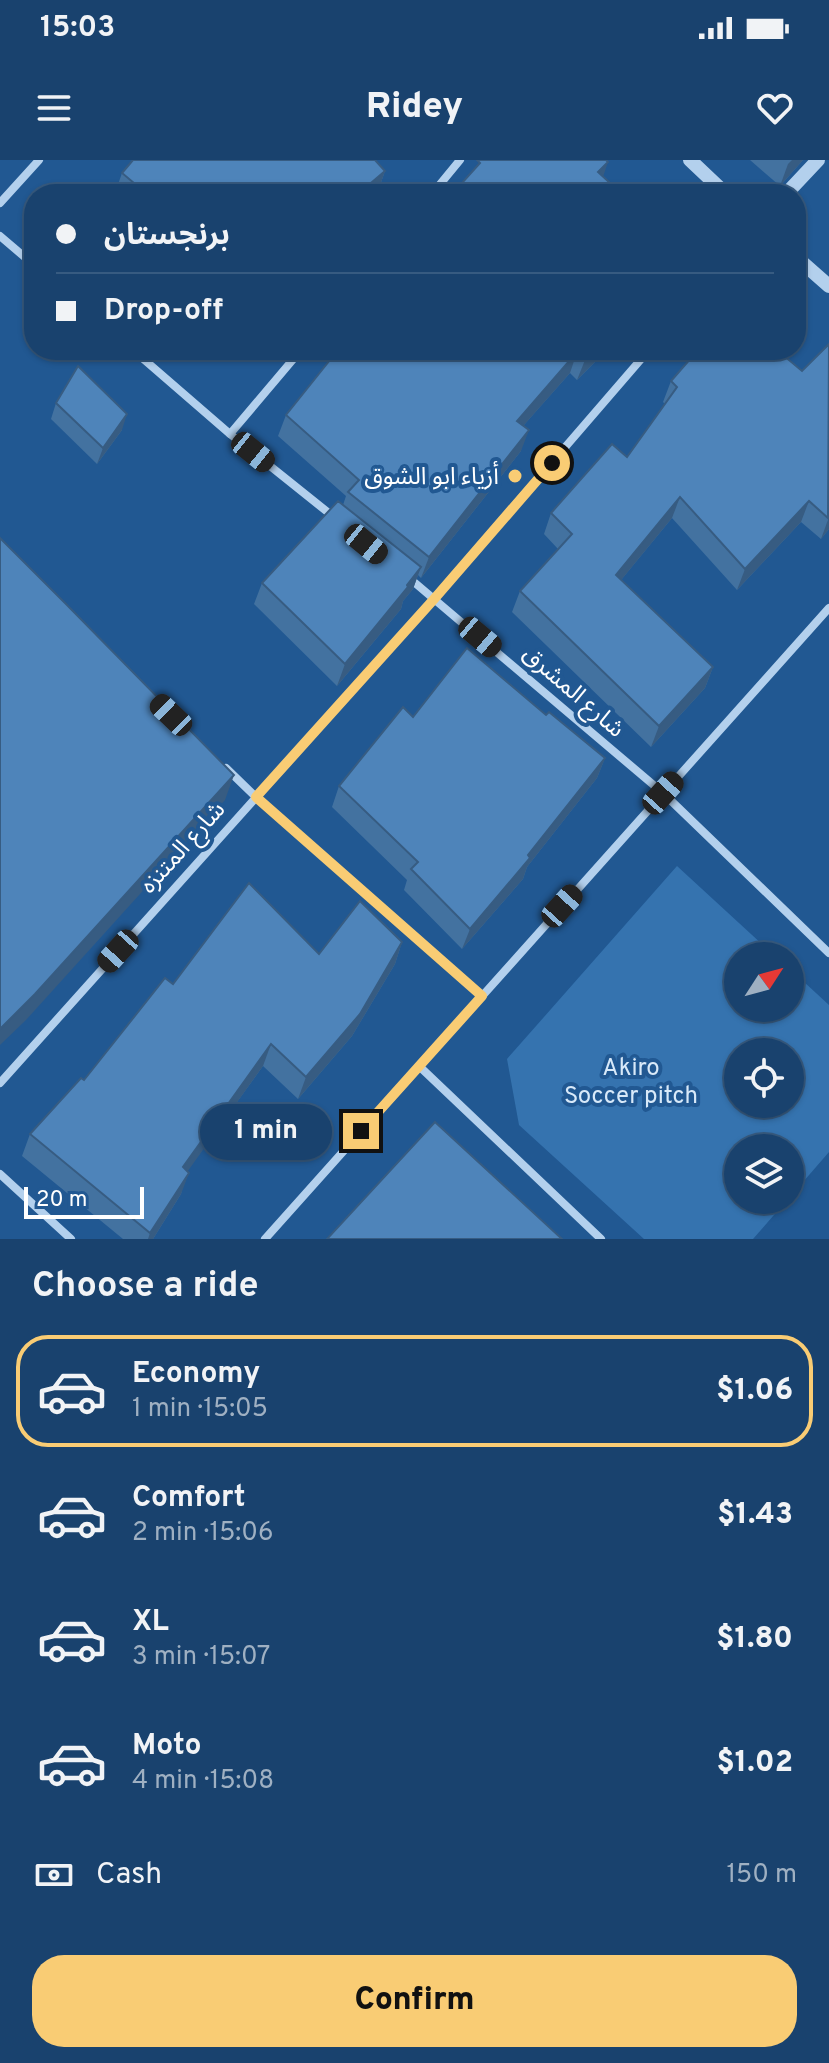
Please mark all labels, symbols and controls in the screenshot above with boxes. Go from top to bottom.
text: 15:03 [40,10,115,47]
text: Ridey [366,85,463,131]
icon: menu [32,86,76,130]
icon: heart [753,86,797,130]
text: برنجستان [104,218,230,255]
text: Drop-off [104,293,223,330]
car [227,428,279,476]
route start [534,445,570,481]
place label: أزياء ابو الشوق [364,460,499,493]
marker: أزياء ابو الشوق [506,467,524,485]
car [340,520,392,568]
car [454,612,506,662]
street label: شارع المشرق [515,640,630,745]
car [145,690,197,740]
car [638,767,688,819]
street label: شارع المتنزه [134,796,233,901]
car [537,880,587,932]
car [93,925,143,977]
north arrow [724,942,804,1022]
map controls [724,942,804,1214]
button: locate [724,1038,804,1118]
park label: Akiro Soccer pitch [564,1054,698,1112]
callout: 1 min [201,1103,333,1159]
route end [343,1113,379,1149]
text: 1 min [234,1115,298,1148]
button: layers [724,1134,804,1214]
scale bar [24,1183,144,1219]
text: 20 m [36,1187,87,1214]
text: Choose a ride [32,1264,258,1310]
icon: car [36,1355,108,1427]
text: Economy [132,1356,260,1393]
text: $1.06 [716,1373,793,1410]
text: 1 min · 15:05 [132,1393,268,1426]
icon: car [36,1479,108,1551]
text: Comfort [132,1480,245,1517]
text: $1.43 [717,1497,793,1534]
text: 2 min · 15:06 [132,1517,273,1550]
icon: car [36,1603,108,1675]
text: XL [132,1604,169,1641]
text: $1.80 [716,1621,793,1658]
text: 3 min · 15:07 [132,1641,270,1674]
icon: car [36,1727,108,1799]
text: Moto [132,1728,202,1765]
text: $1.02 [717,1745,793,1782]
text: 4 min · 15:08 [132,1765,274,1798]
icon: cash [32,1853,76,1897]
text: Cash [96,1857,162,1894]
text: 150 m [726,1859,797,1892]
button: Confirm [32,1955,797,2047]

